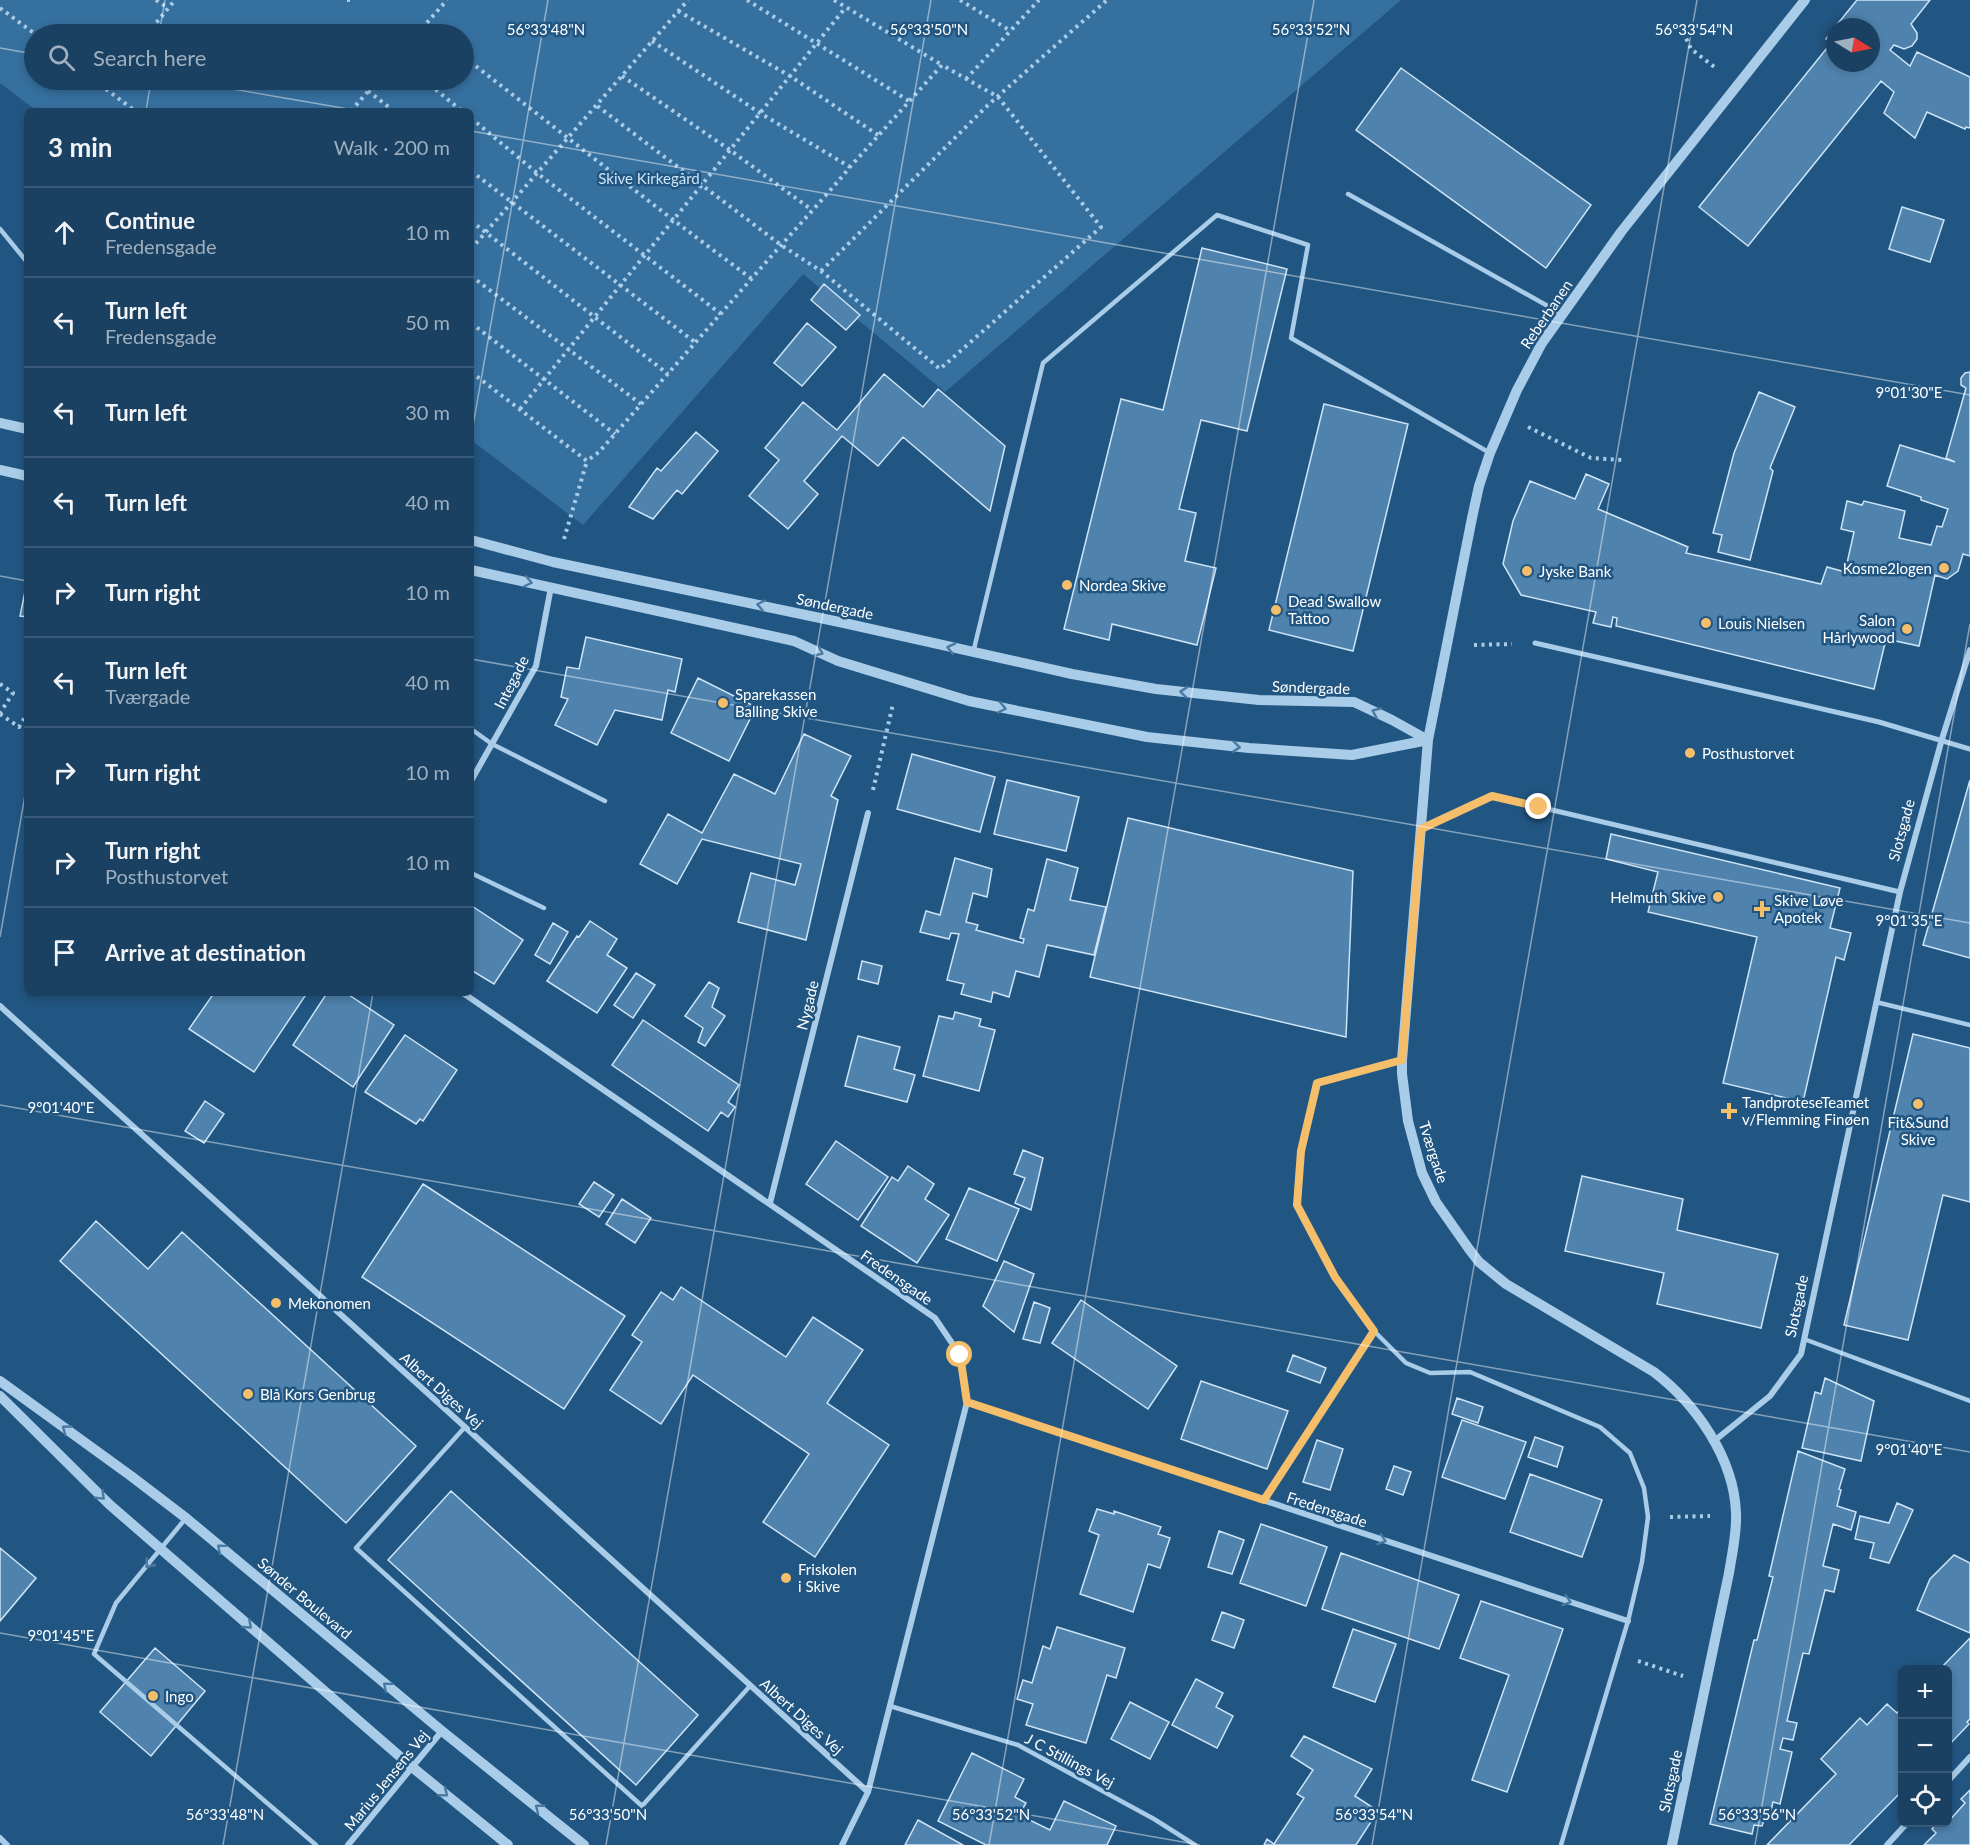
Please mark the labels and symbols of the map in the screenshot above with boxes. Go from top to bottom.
north arrow [1826,18,1880,72]
text: 56°33'48"N [507,20,585,38]
text: 56°33'50"N [890,20,968,38]
text: 56°33'52"N [1272,20,1350,38]
text: 56°33'54"N [1655,20,1733,38]
park label: Skive Kirkegård [598,169,700,187]
street label: Reberbanen [1516,276,1576,352]
text: 9°01'30"E [1876,383,1943,401]
place label: Kosme2logen [1843,559,1932,577]
marker: Kosme2logen [1937,561,1951,575]
place label: Jyske Bank [1539,562,1612,580]
marker: Jyske Bank [1520,564,1534,578]
one-way arrow [523,575,533,588]
place label: Nordea Skive [1079,576,1166,594]
marker: Nordea Skive [1060,578,1074,592]
street label: Søndergade [795,589,875,623]
place label: Dead Swallow Tattoo [1288,592,1381,627]
one-way arrow [756,600,766,613]
marker: Dead Swallow Tattoo [1269,603,1283,617]
place label: Salon Hårlywood [1822,611,1895,646]
place label: Louis Nielsen [1718,614,1805,632]
marker: Louis Nielsen [1699,616,1713,630]
marker: Salon Hårlywood [1900,622,1914,636]
one-way arrow [947,642,957,655]
one-way arrow [813,645,824,657]
street label: Integade [490,652,532,712]
street label: Søndergade [1272,677,1350,697]
place label: Sparekassen Balling Skive [735,685,817,720]
one-way arrow [1179,686,1189,699]
marker: Sparekassen Balling Skive [716,696,730,710]
one-way arrow [997,701,1007,714]
one-way arrow [1372,708,1383,720]
one-way arrow [1231,740,1240,752]
place label: Posthustorvet [1702,744,1795,762]
marker: Posthustorvet [1683,746,1697,760]
route end [1525,793,1551,819]
street label: Slotsgade [1884,797,1918,863]
place label: Helmuth Skive [1610,888,1706,906]
marker: Helmuth Skive [1711,890,1725,904]
place label: Skive Løve Apotek [1774,891,1843,926]
marker: Skive Løve Apotek [1755,902,1769,916]
text: 9°01'35"E [1876,911,1943,929]
street label: Nygade [792,978,822,1032]
place label: TandproteseTeamet v/Flemming Finøen [1742,1093,1870,1128]
marker: Fit&Sund Skive [1911,1097,1925,1111]
text: 9°01'40"E [28,1098,95,1116]
marker: TandproteseTeamet v/Flemming Finøen [1720,1102,1738,1120]
place label: Fit&Sund Skive [1887,1113,1949,1148]
street label: Tværgade [1416,1119,1452,1185]
street label: Fredensgade [858,1246,936,1308]
street label: Slotsgade [1781,1273,1811,1339]
place label: Mekonomen [288,1294,371,1312]
marker: Mekonomen [269,1296,283,1310]
route start [946,1341,972,1367]
street label: Albert Diges Vej [397,1348,487,1432]
place label: Blå Kors Genbrug [260,1385,375,1403]
marker: Blå Kors Genbrug [241,1387,255,1401]
one-way arrow [62,1425,73,1436]
text: 9°01'40"E [1876,1440,1943,1458]
street label: Fredensgade [1284,1488,1370,1531]
one-way arrow [94,1489,105,1500]
one-way arrow [1376,1532,1386,1545]
one-way arrow [217,1544,228,1555]
street label: Sønder Boulevard [255,1554,355,1642]
one-way arrow [145,1557,156,1568]
place label: Friskolen i Skive [798,1560,857,1595]
marker: Friskolen i Skive [779,1571,793,1585]
one-way arrow [1561,1594,1572,1606]
one-way arrow [241,1617,252,1628]
text: 9°01'45"E [28,1626,95,1644]
street label: Albert Diges Vej [757,1674,847,1758]
one-way arrow [383,1682,394,1693]
place label: Ingo [165,1687,194,1705]
marker: Ingo [146,1689,160,1703]
street label: Marius Jensens Vej [340,1726,432,1834]
street label: J C Stillings Vej [1022,1729,1118,1791]
street label: Slotsgade [1655,1748,1685,1814]
one-way arrow [437,1785,448,1796]
text: 56°33'48"N [186,1805,264,1823]
one-way arrow [534,1805,545,1816]
text: 56°33'50"N [569,1805,647,1823]
text: 56°33'52"N [952,1805,1030,1823]
text: 56°33'54"N [1335,1805,1413,1823]
text: 56°33'56"N [1718,1805,1796,1823]

